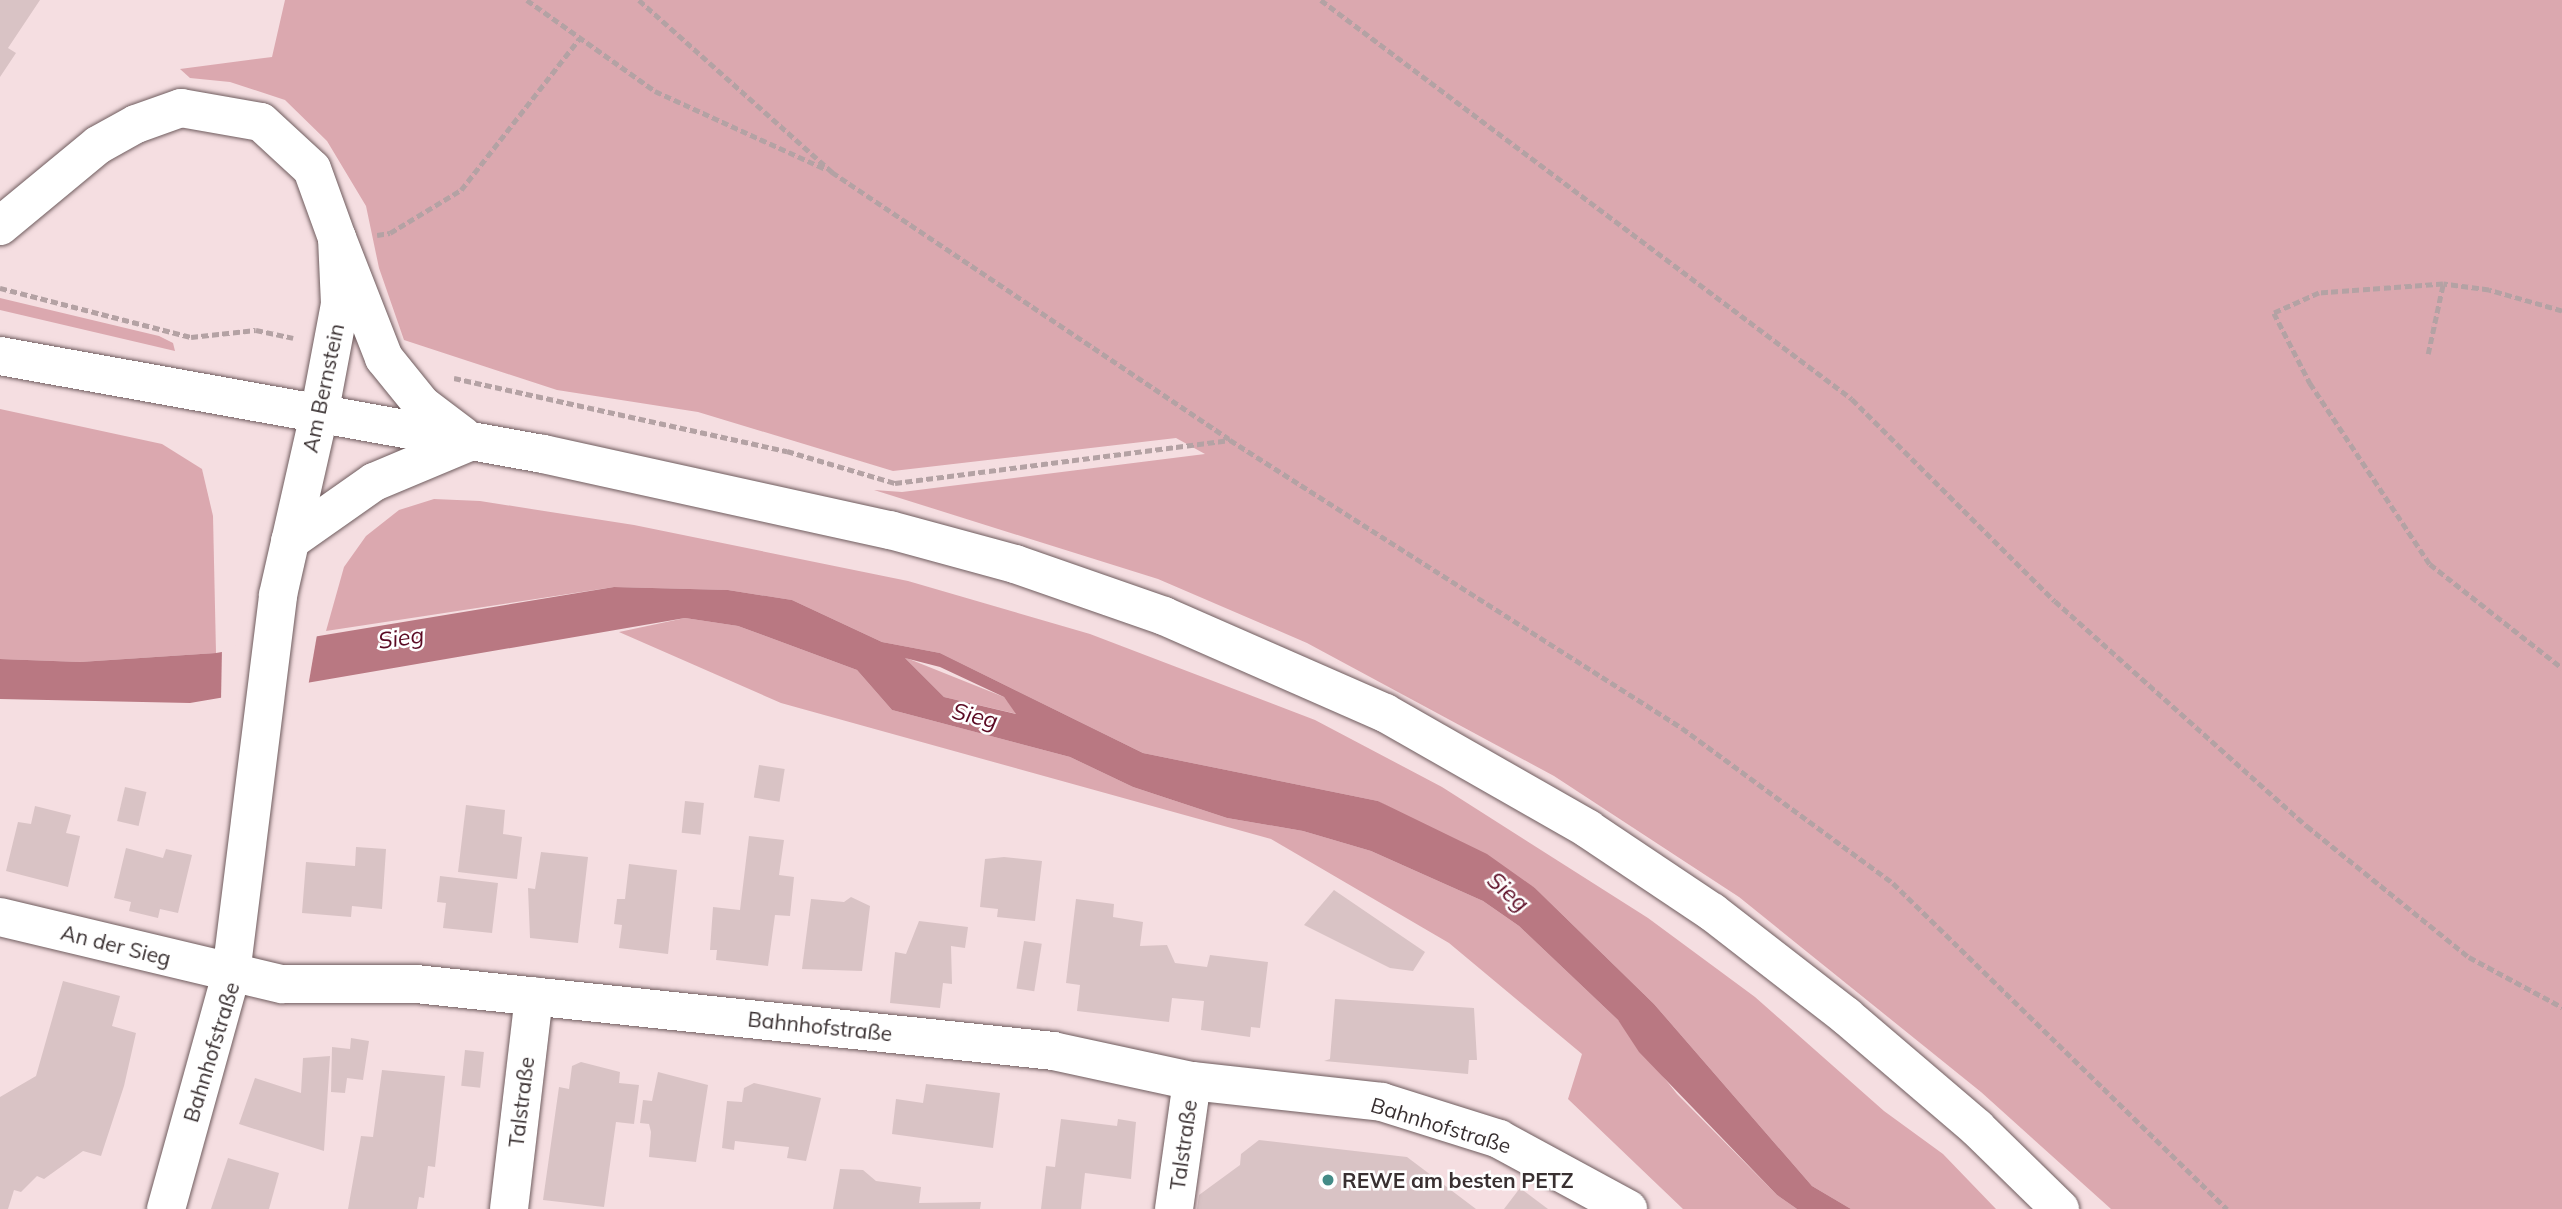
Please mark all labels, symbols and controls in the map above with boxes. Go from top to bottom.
street label: Am Bernstein [297,321,349,455]
water label: Sieg [376,621,426,655]
water label: Sieg [949,697,1001,735]
water label: Sieg [1482,866,1534,918]
street label: An der Sieg [58,919,174,971]
street label: Bahnhofstraße [178,979,244,1125]
street label: Bahnhofstraße [746,1006,894,1046]
street label: Talstraße [503,1055,539,1149]
street label: Bahnhofstraße [1368,1092,1514,1158]
street label: Talstraße [1164,1098,1202,1192]
place label: REWE am besten PETZ [1342,1167,1573,1193]
marker: REWE am besten PETZ [1320,1172,1336,1188]

